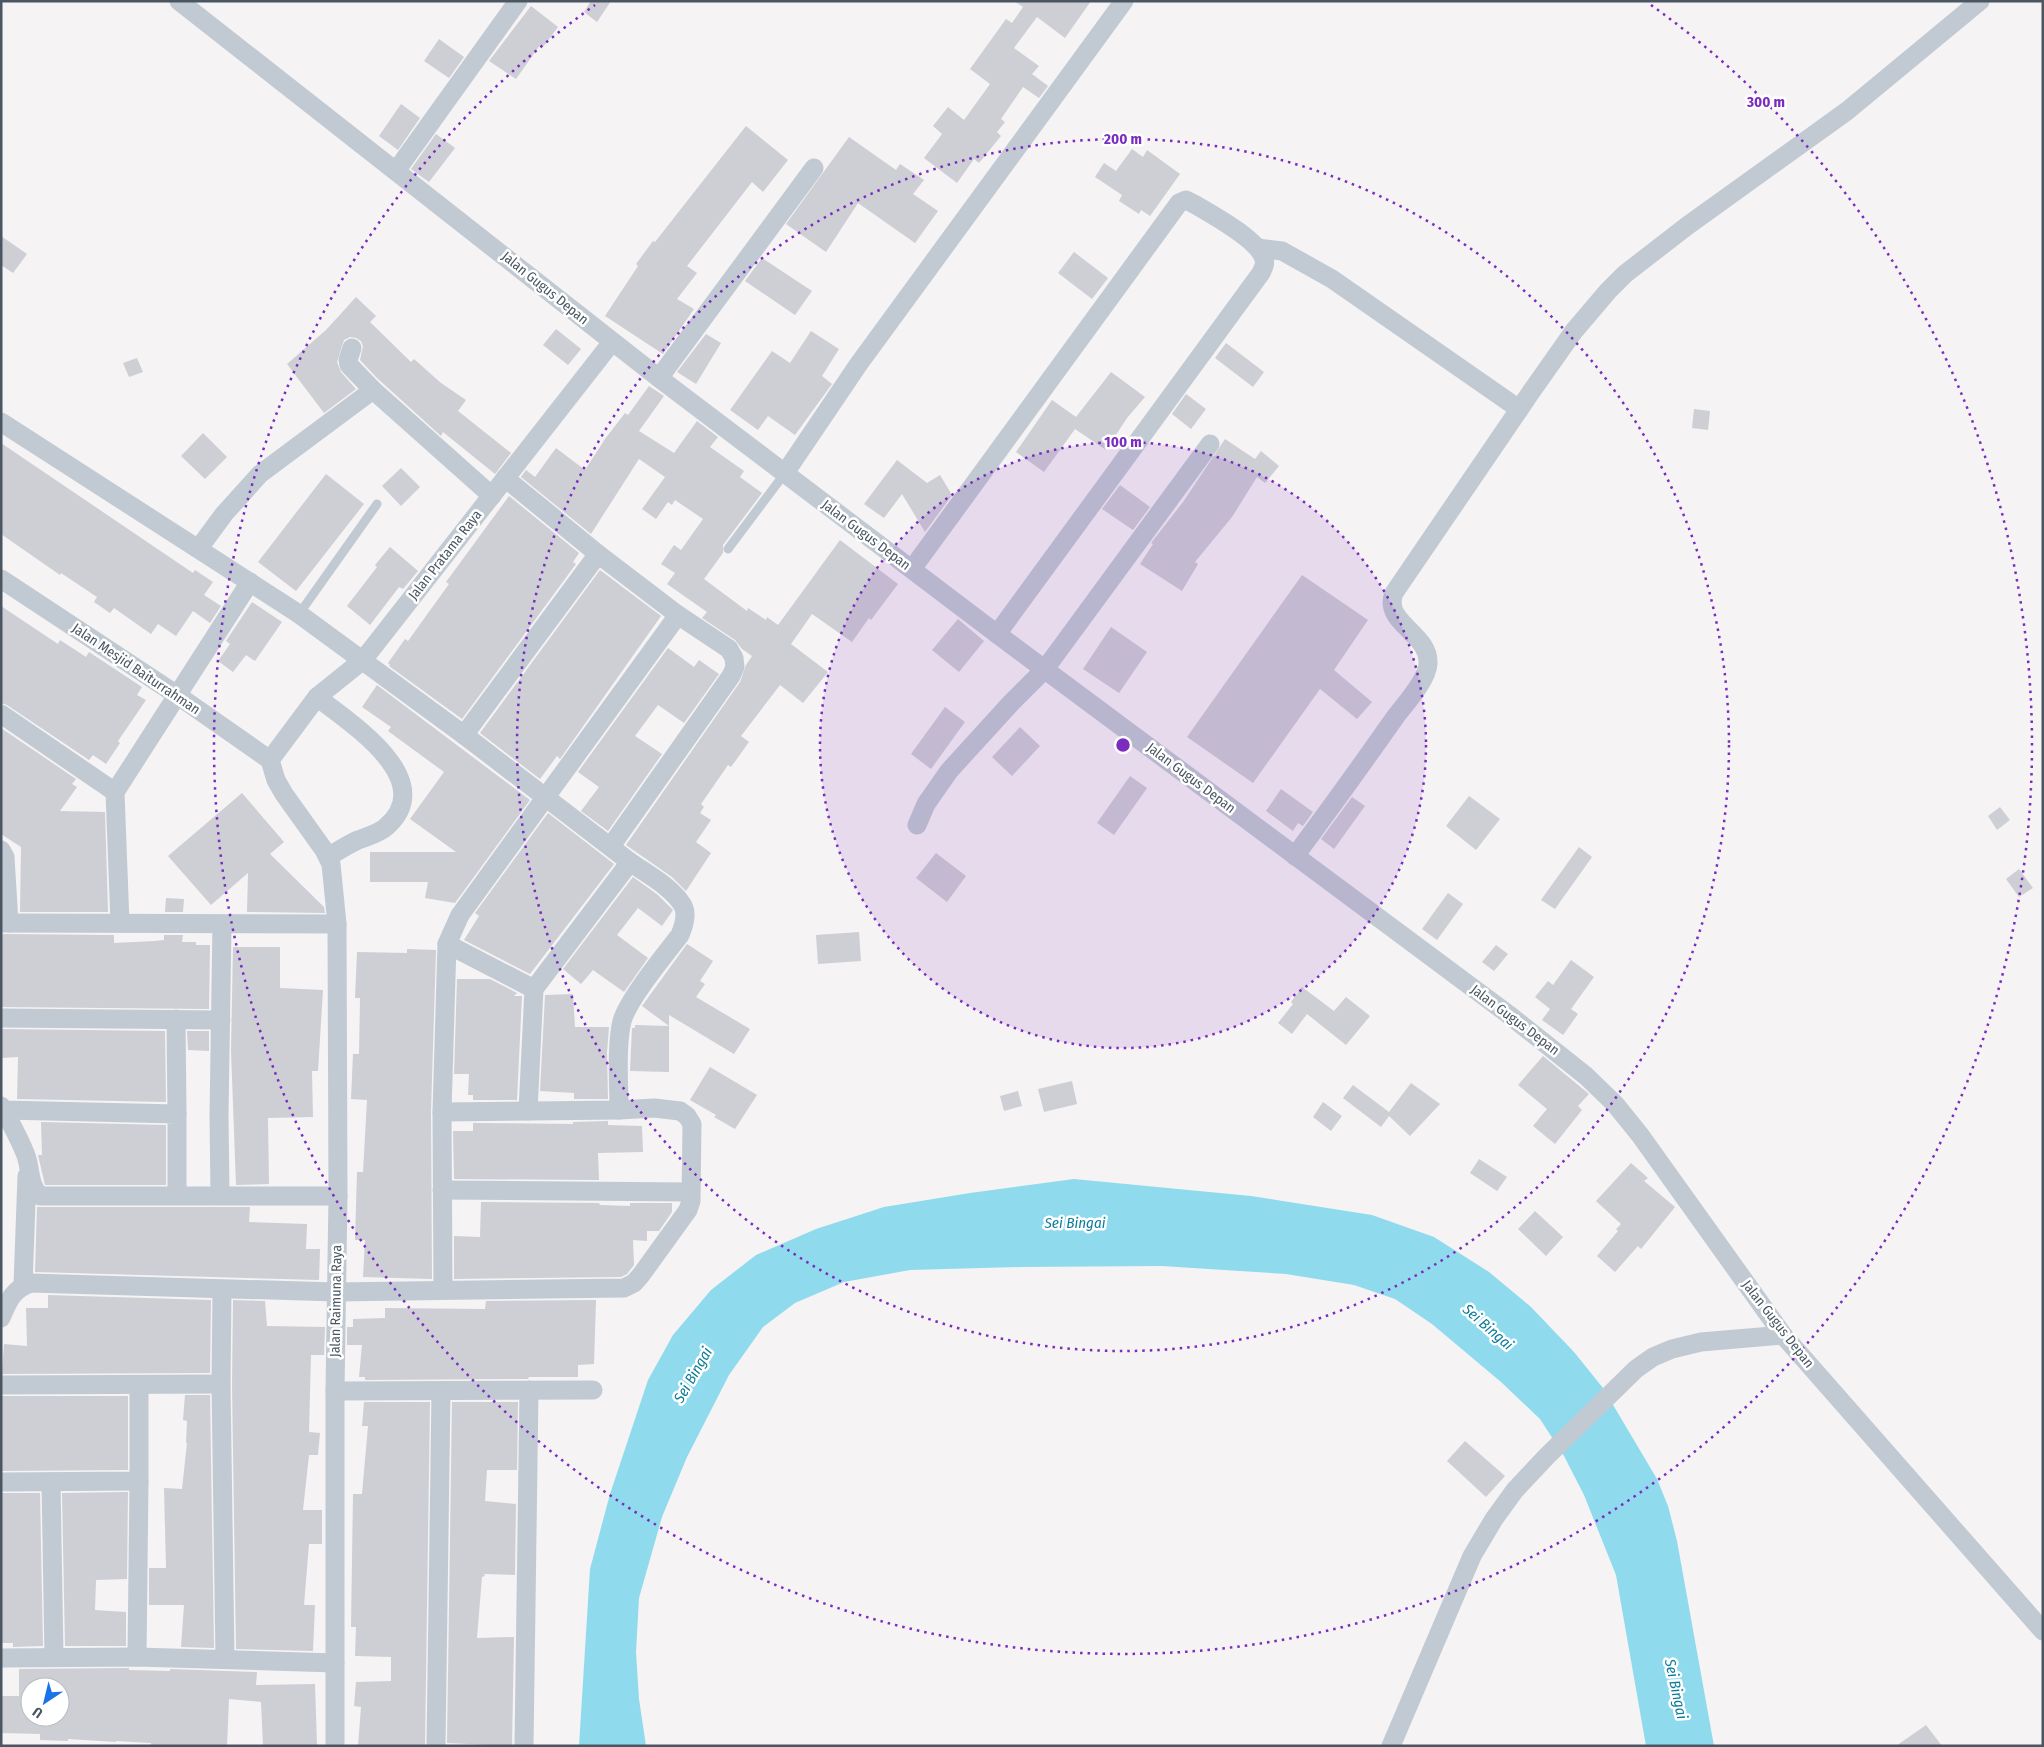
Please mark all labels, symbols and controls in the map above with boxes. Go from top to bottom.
text: 300 m [1746,93,1785,111]
text: 200 m [1103,130,1142,148]
street label: Jalan Gugus Depan [498,248,592,328]
text: 100 m [1104,433,1142,451]
street label: Jalan Gugus Depan [818,496,914,574]
street label: Jalan Pratama Raya [405,507,485,603]
street label: Jalan Mesjid Baiturrahman [69,620,203,718]
centre of rings [1114,736,1132,754]
street label: Jalan Gugus Depan [1143,739,1239,817]
street label: Jalan Gugus Depan [1467,981,1563,1059]
water label: Sei Bingai [1044,1214,1106,1232]
street label: Jalan Raimuna Raya [327,1245,345,1357]
street label: Jalan Gugus Depan [1738,1277,1818,1371]
water label: Sei Bingai [1458,1300,1517,1354]
water label: Sei Bingai [669,1344,716,1407]
water label: Sei Bingai [1661,1656,1691,1721]
north arrow [20,1677,70,1727]
text: U [30,1703,46,1722]

